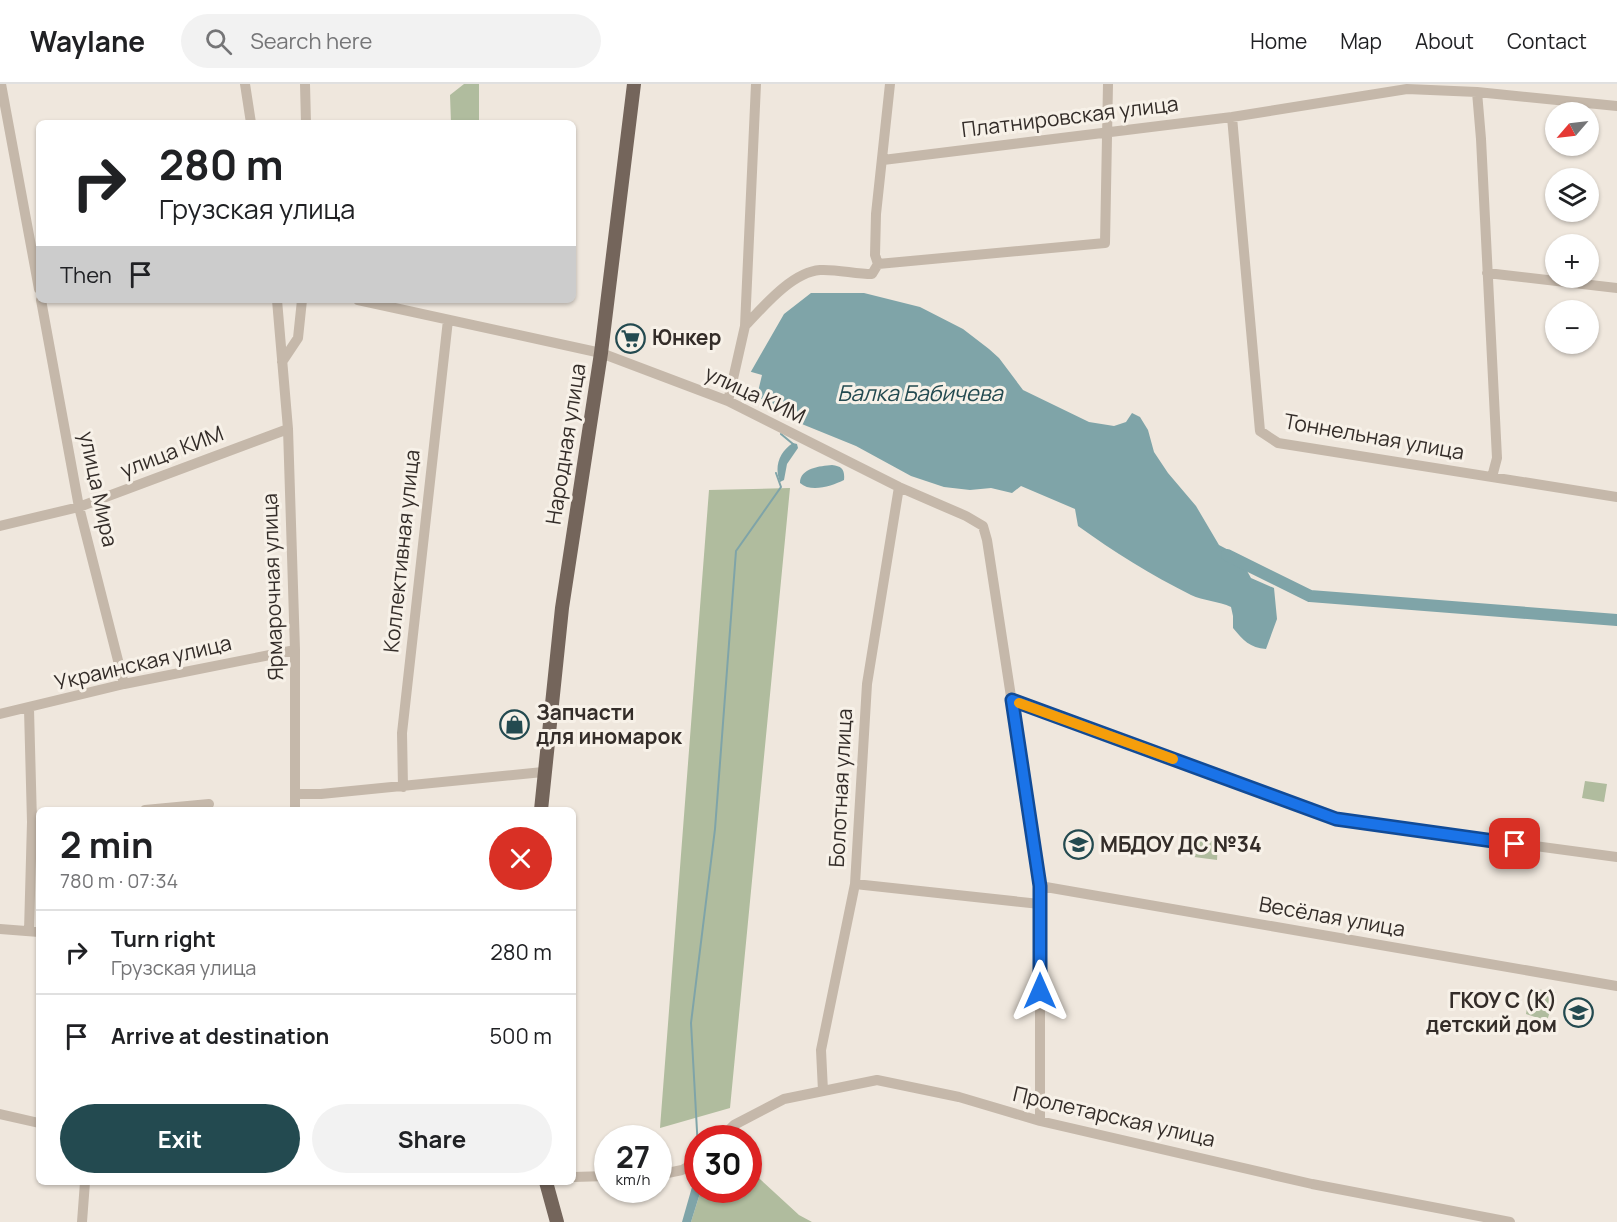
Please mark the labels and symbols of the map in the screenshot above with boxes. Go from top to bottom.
street label: Платнировская улица [960,89,1180,143]
north arrow [1545,102,1599,156]
supermarket icon: Юнкер [615,322,647,354]
place label: Юнкер [652,323,721,351]
street label: улица КИМ [701,359,810,430]
street label: Народная улица [538,361,592,526]
water label: Балка Бабичева [837,378,1004,408]
street label: Тоннельная улица [1282,406,1467,466]
street label: улица КИМ [116,419,227,483]
street label: улица Мира [73,429,125,549]
street label: Коллективная улица [376,448,426,654]
street label: Ярмарочная улица [255,493,289,681]
street label: Украинская улица [52,628,234,696]
place label: Запчасти для иномарок [536,698,682,750]
street label: Болотная улица [822,708,858,868]
shop icon: Запчасти для иномарок [499,709,531,741]
pin [1489,818,1540,869]
school or university icon: МБДОУ ДС №34 [1063,829,1095,861]
place label: МБДОУ ДС №34 [1100,830,1262,858]
street label: Весёлая улица [1257,889,1407,943]
position arrow [1008,959,1072,1023]
place label: ГКОУ С (К) детский дом [1426,986,1557,1038]
school or university icon: ГКОУ С (К) детский дом [1562,997,1594,1029]
street label: Пролетарская улица [1010,1079,1218,1153]
speed limit sign: 30 [684,1125,762,1203]

